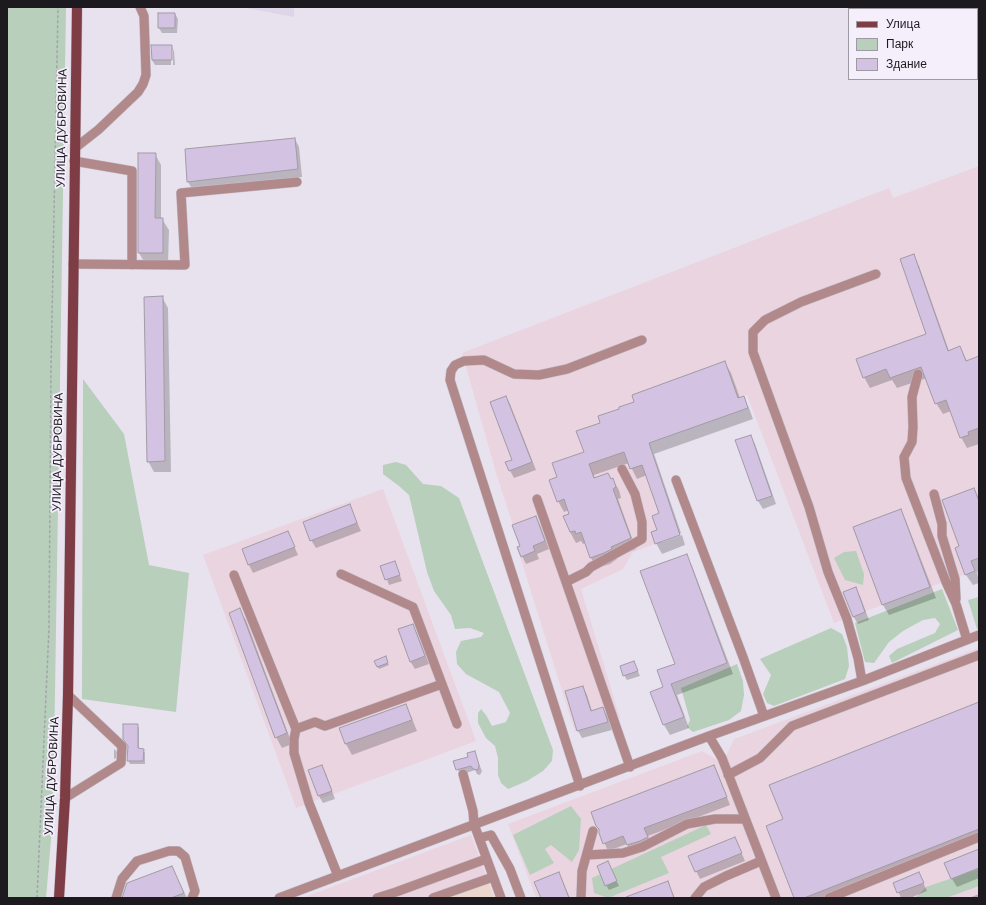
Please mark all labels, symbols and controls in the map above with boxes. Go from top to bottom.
legend [848,8,978,80]
text: Улица [886,17,920,31]
text: Парк [886,37,913,51]
text: Здание [886,57,927,71]
street label: УЛИЦА ДУБРОВИНА [54,68,70,188]
street label: УЛИЦА ДУБРОВИНА [50,392,66,512]
street label: УЛИЦА ДУБРОВИНА [42,716,62,836]

